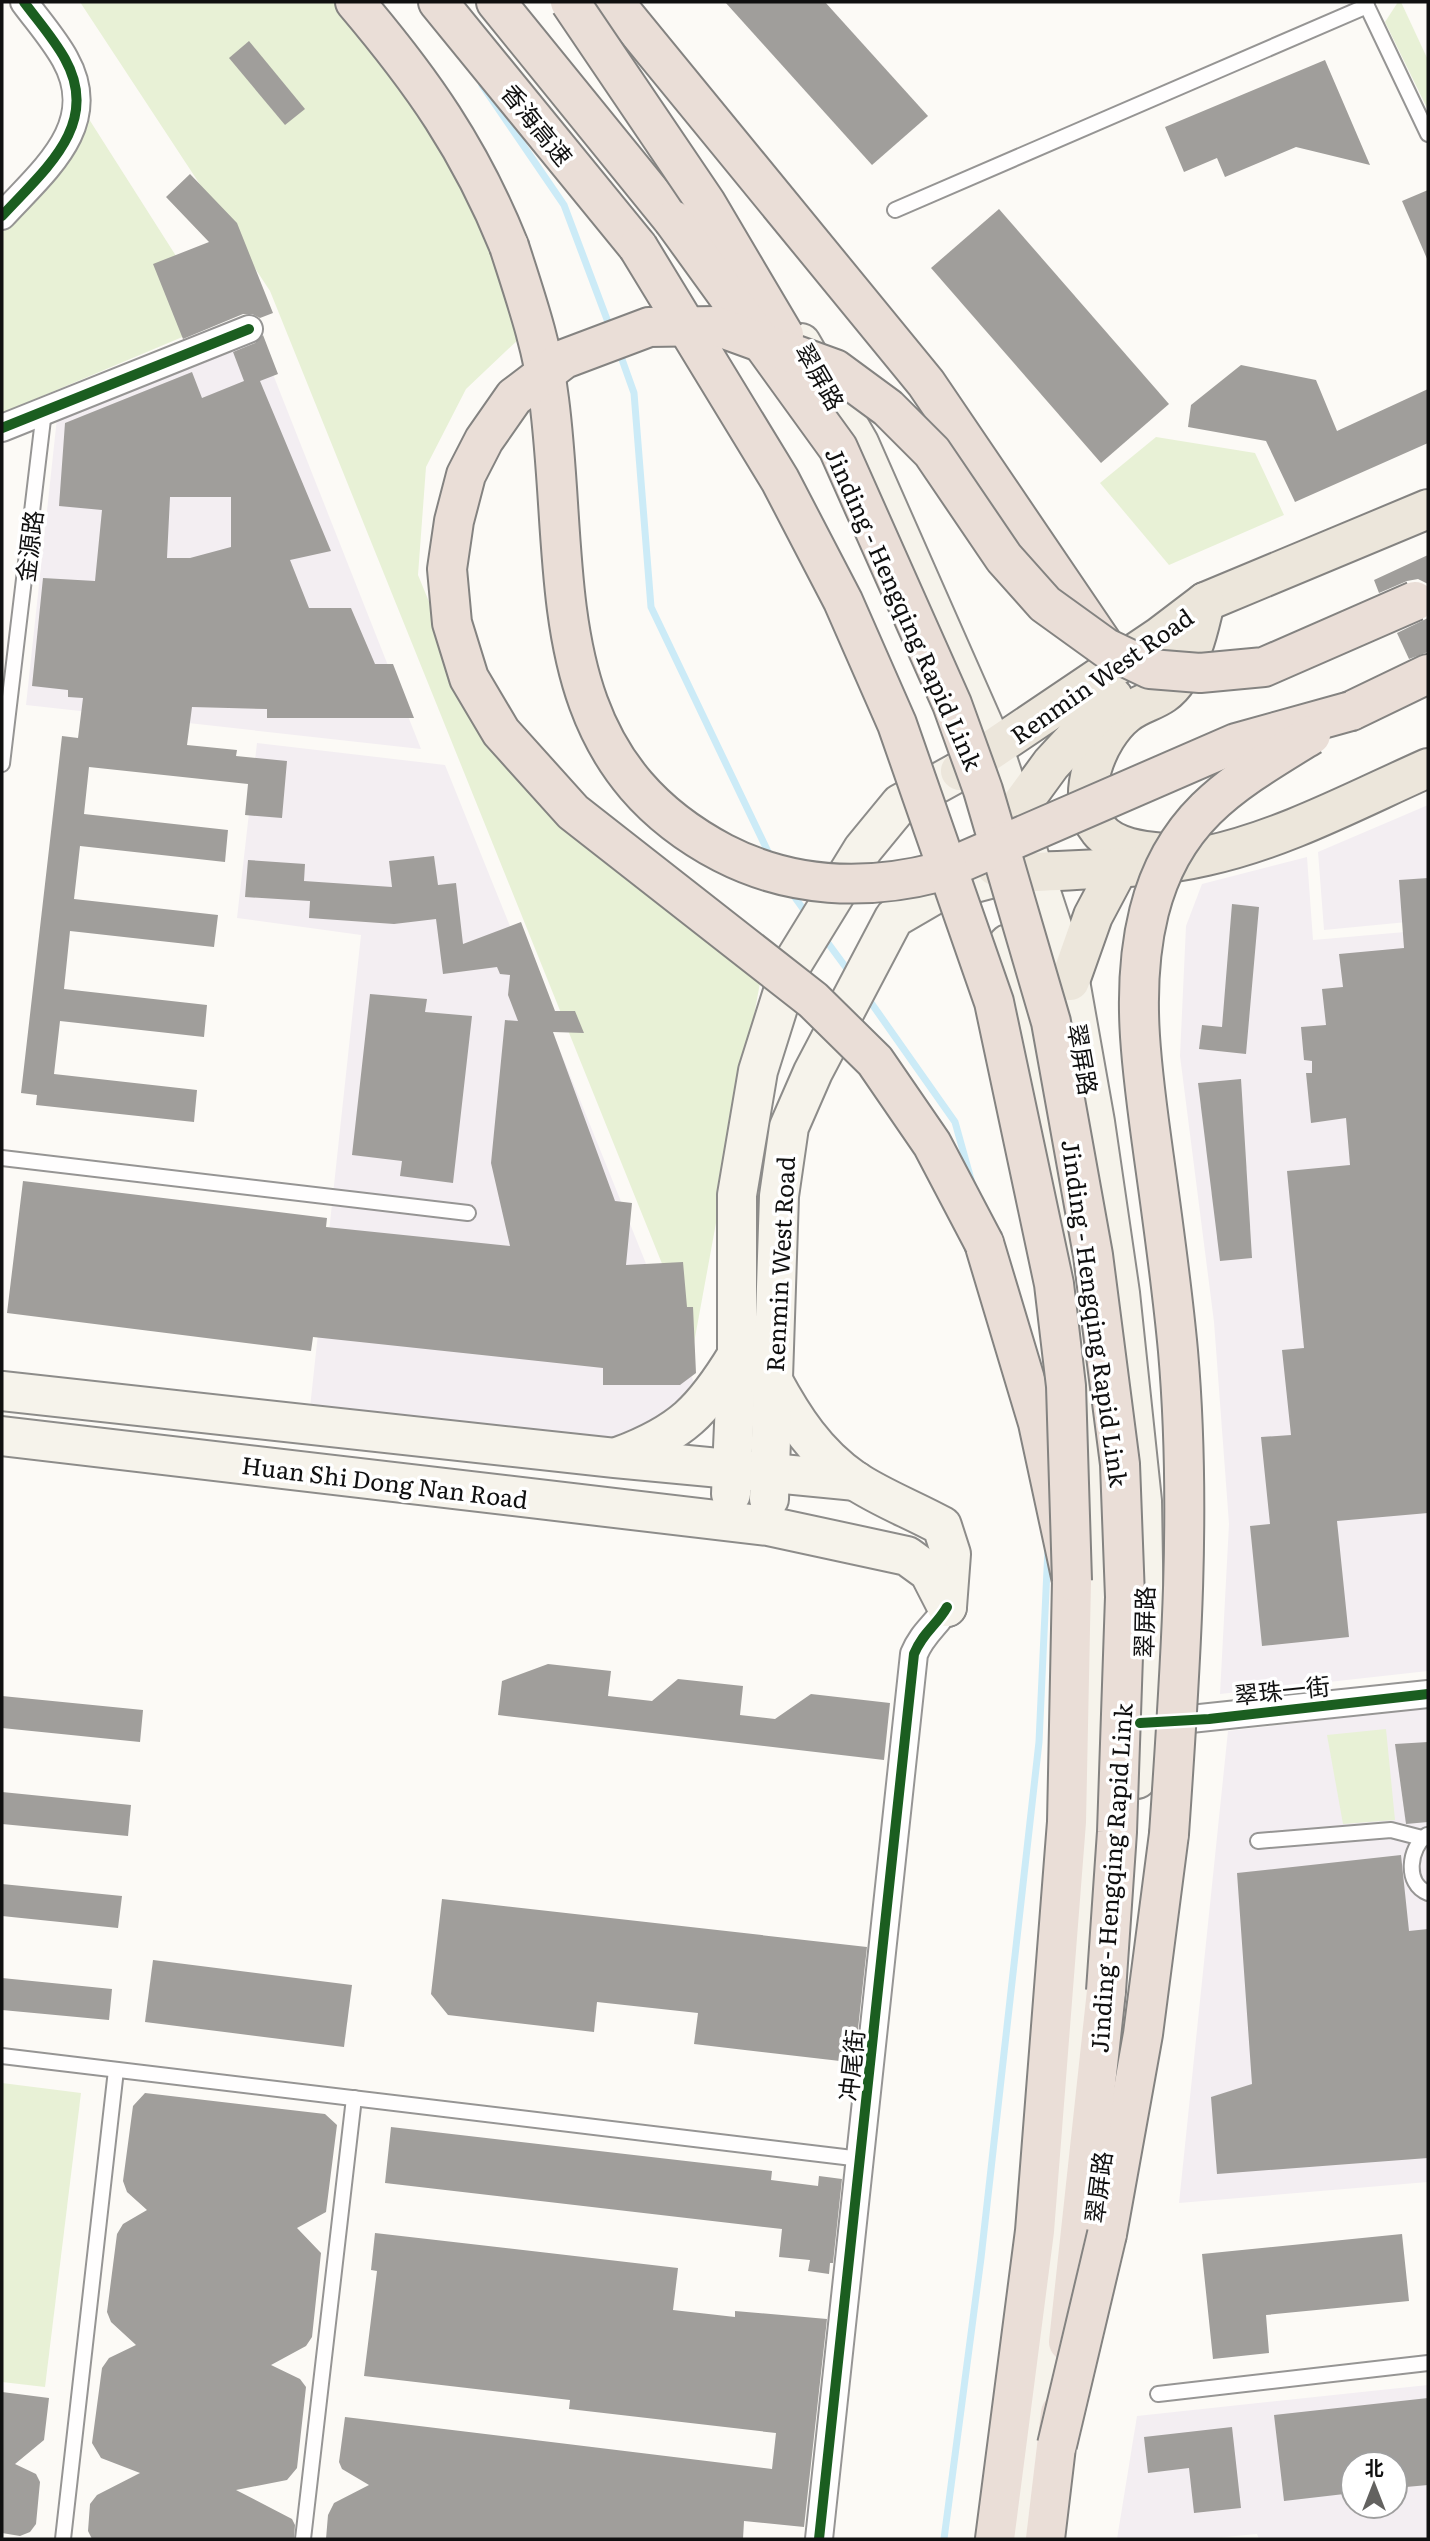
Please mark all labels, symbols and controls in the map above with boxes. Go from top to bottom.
street label: 香海高速 [494,76,582,172]
street label: 翠屏路 [788,336,854,416]
street label: Jinding - Hengqing Rapid Link [818,441,992,775]
street label: 金源路 [6,508,50,584]
street label: Renmin West Road [1003,599,1200,751]
street label: 翠屏路 [1061,1021,1107,1097]
street label: Jinding - Hengqing Rapid Link [1054,1137,1138,1489]
street label: Renmin West Road [756,1155,802,1373]
street label: Huan Shi Dong Nan Road [240,1446,530,1516]
street label: 翠屏路 [1125,1586,1161,1658]
street label: 翠珠一街 [1232,1667,1332,1711]
street label: Jinding - Hengqing Rapid Link [1080,1702,1140,2054]
street label: 冲尾街 [829,2027,871,2103]
street label: 翠屏路 [1075,2149,1119,2225]
north arrow [1339,2450,1409,2520]
text: 北 [1364,2453,1384,2481]

